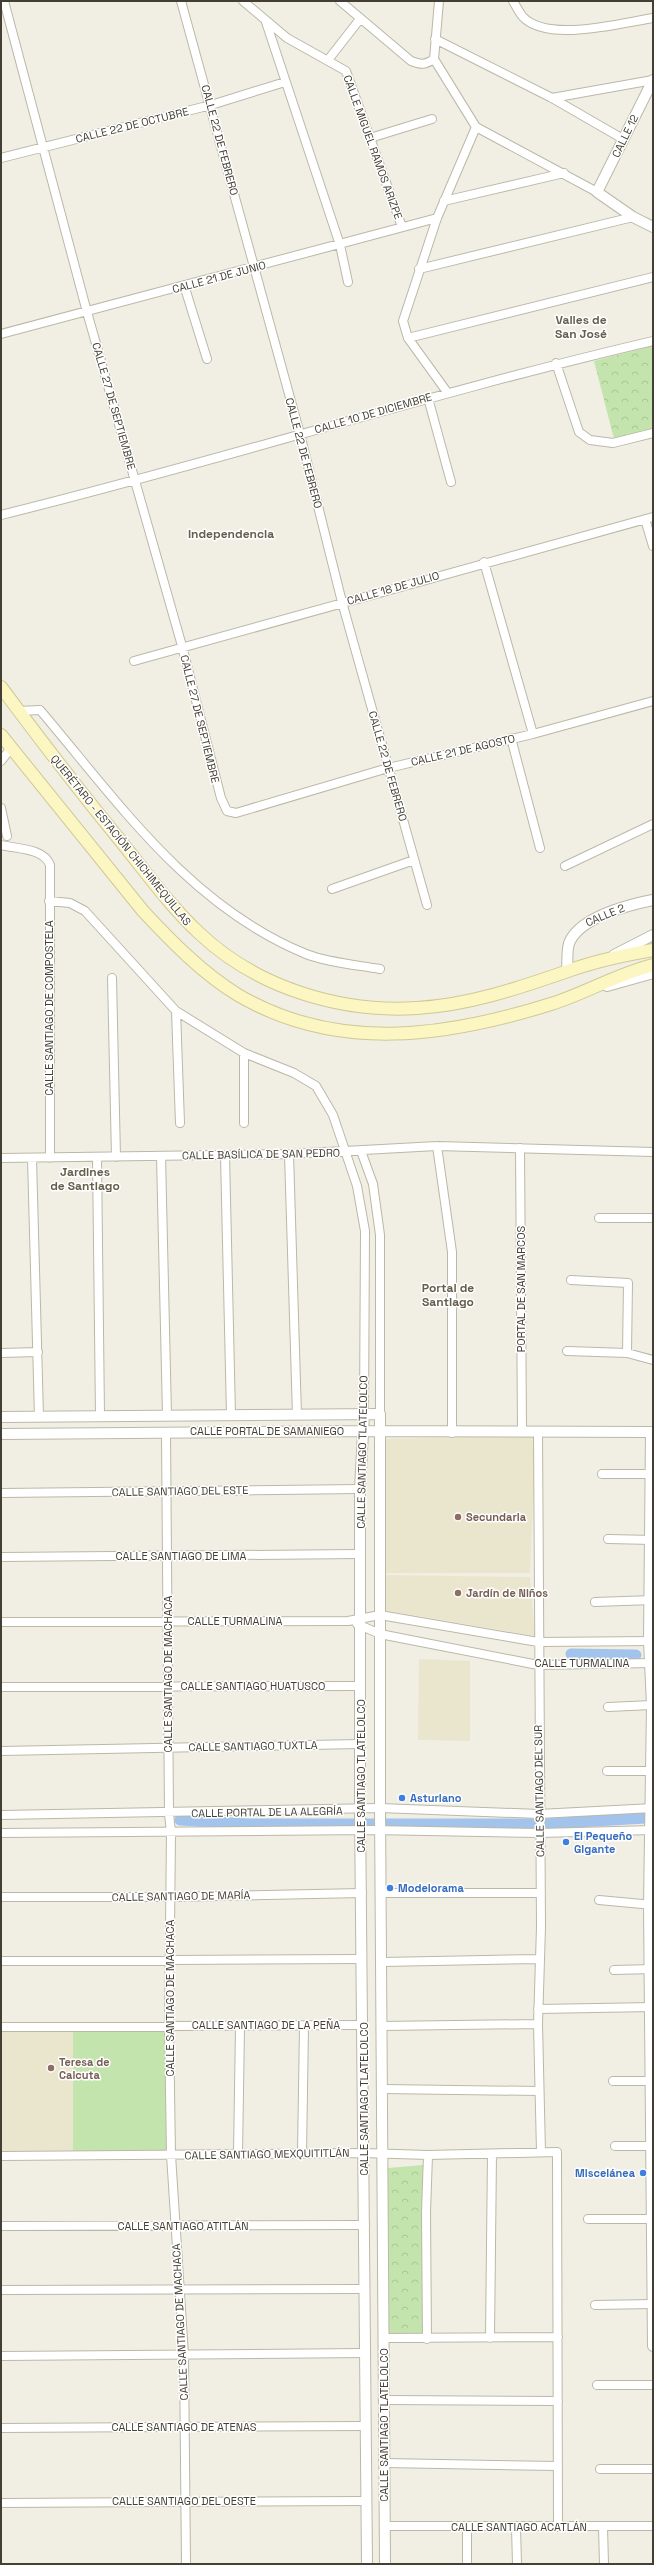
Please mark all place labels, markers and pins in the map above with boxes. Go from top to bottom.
place label: Secundaria [466,1510,527,1524]
marker: Secundaria [453,1512,463,1522]
place label: Jardín de Niños [466,1586,548,1600]
marker: Jardín de Niños [453,1588,463,1598]
place label: Asturiano [410,1791,462,1805]
marker: Asturiano [397,1793,407,1803]
place label: El Pequeño Gigante [574,1829,633,1856]
marker: El Pequeño Gigante [561,1837,571,1847]
place label: Modelorama [398,1881,464,1895]
marker: Modelorama [385,1883,395,1893]
place label: Teresa de Calcuta [59,2055,110,2082]
marker: Teresa de Calcuta [46,2063,56,2073]
place label: Miscelánea [575,2166,636,2180]
marker: Miscelánea [638,2168,648,2178]

